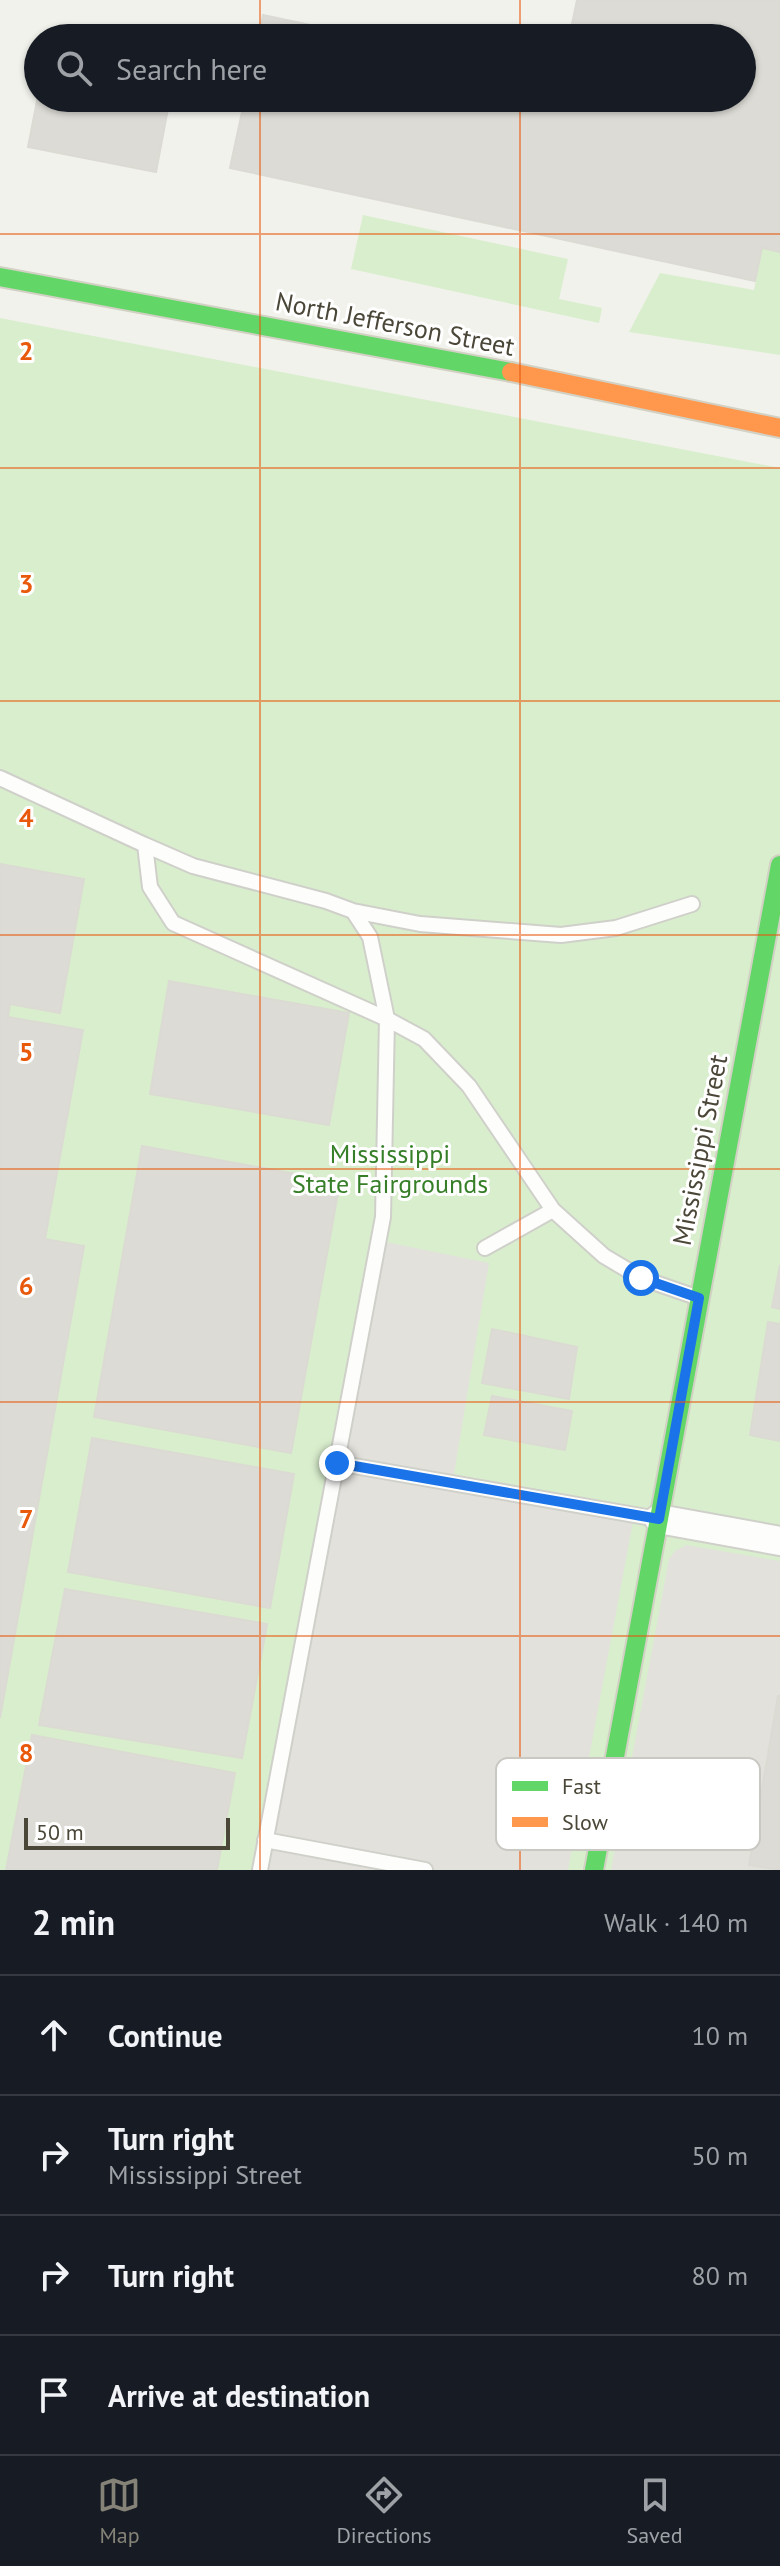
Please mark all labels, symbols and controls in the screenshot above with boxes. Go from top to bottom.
search box [24,24,756,112]
icon: search [52,46,96,90]
text: Search here [116,49,267,88]
street label: North Jefferson Street [273,284,517,363]
text: 2 [19,334,33,367]
text: 3 [19,567,33,600]
text: 4 [19,801,34,834]
text: 5 [19,1035,33,1068]
street label: Mississippi Street [665,1052,734,1248]
park label: Mississippi State Fairgrounds [292,1137,488,1200]
route start [623,1260,659,1296]
text: 6 [19,1269,33,1302]
route end [319,1445,355,1481]
text: 7 [19,1502,33,1535]
text: 8 [19,1736,33,1769]
legend [496,1758,760,1850]
text: Fast [562,1772,602,1800]
text: Slow [562,1808,608,1836]
scale bar [24,1814,230,1850]
text: 50 m [36,1818,84,1846]
text: 2 min [32,1900,115,1944]
text: Walk · 140 m [604,1906,748,1939]
icon: ahead [32,2013,76,2057]
text: Continue [108,2016,222,2055]
text: 10 m [692,2019,748,2052]
text: Turn right [108,2119,234,2158]
icon: right [32,2133,76,2177]
text: 50 m [692,2139,748,2172]
text: Mississippi Street [108,2158,302,2191]
icon: right [32,2253,76,2297]
text: Turn right [108,2256,234,2295]
text: 80 m [692,2259,748,2292]
icon: arrive [32,2373,76,2417]
text: Arrive at destination [108,2376,370,2415]
tab: Map [97,2473,141,2549]
tab: Directions [336,2473,432,2549]
tab: Saved [627,2473,682,2549]

